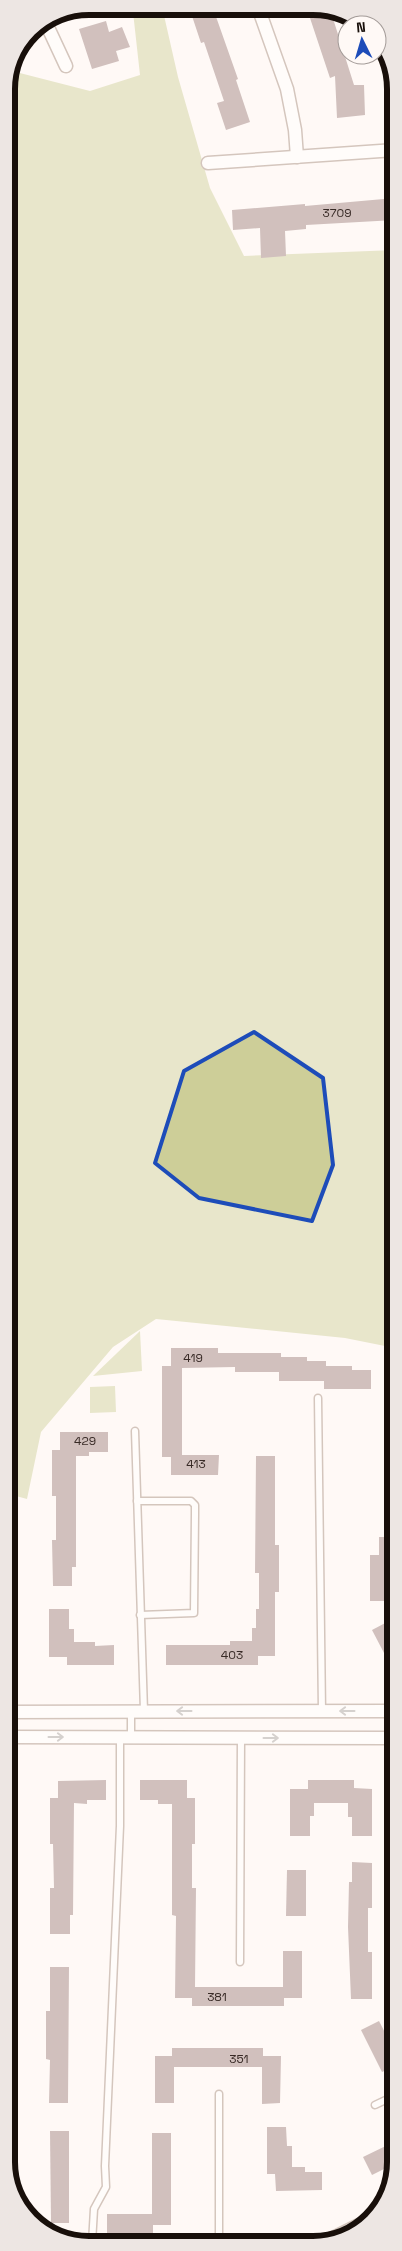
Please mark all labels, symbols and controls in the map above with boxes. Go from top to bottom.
north arrow [337,15,387,65]
text: N [355,18,366,36]
house number: 3709 [323,205,351,221]
house number: 419 [183,1350,203,1366]
house number: 429 [74,1433,96,1449]
house number: 413 [186,1456,206,1472]
house number: 403 [221,1647,243,1663]
one-way arrow [176,1706,192,1716]
one-way arrow [339,1706,355,1716]
one-way arrow [47,1732,63,1742]
one-way arrow [262,1733,278,1743]
house number: 381 [207,1989,227,2005]
house number: 351 [229,2051,249,2067]

